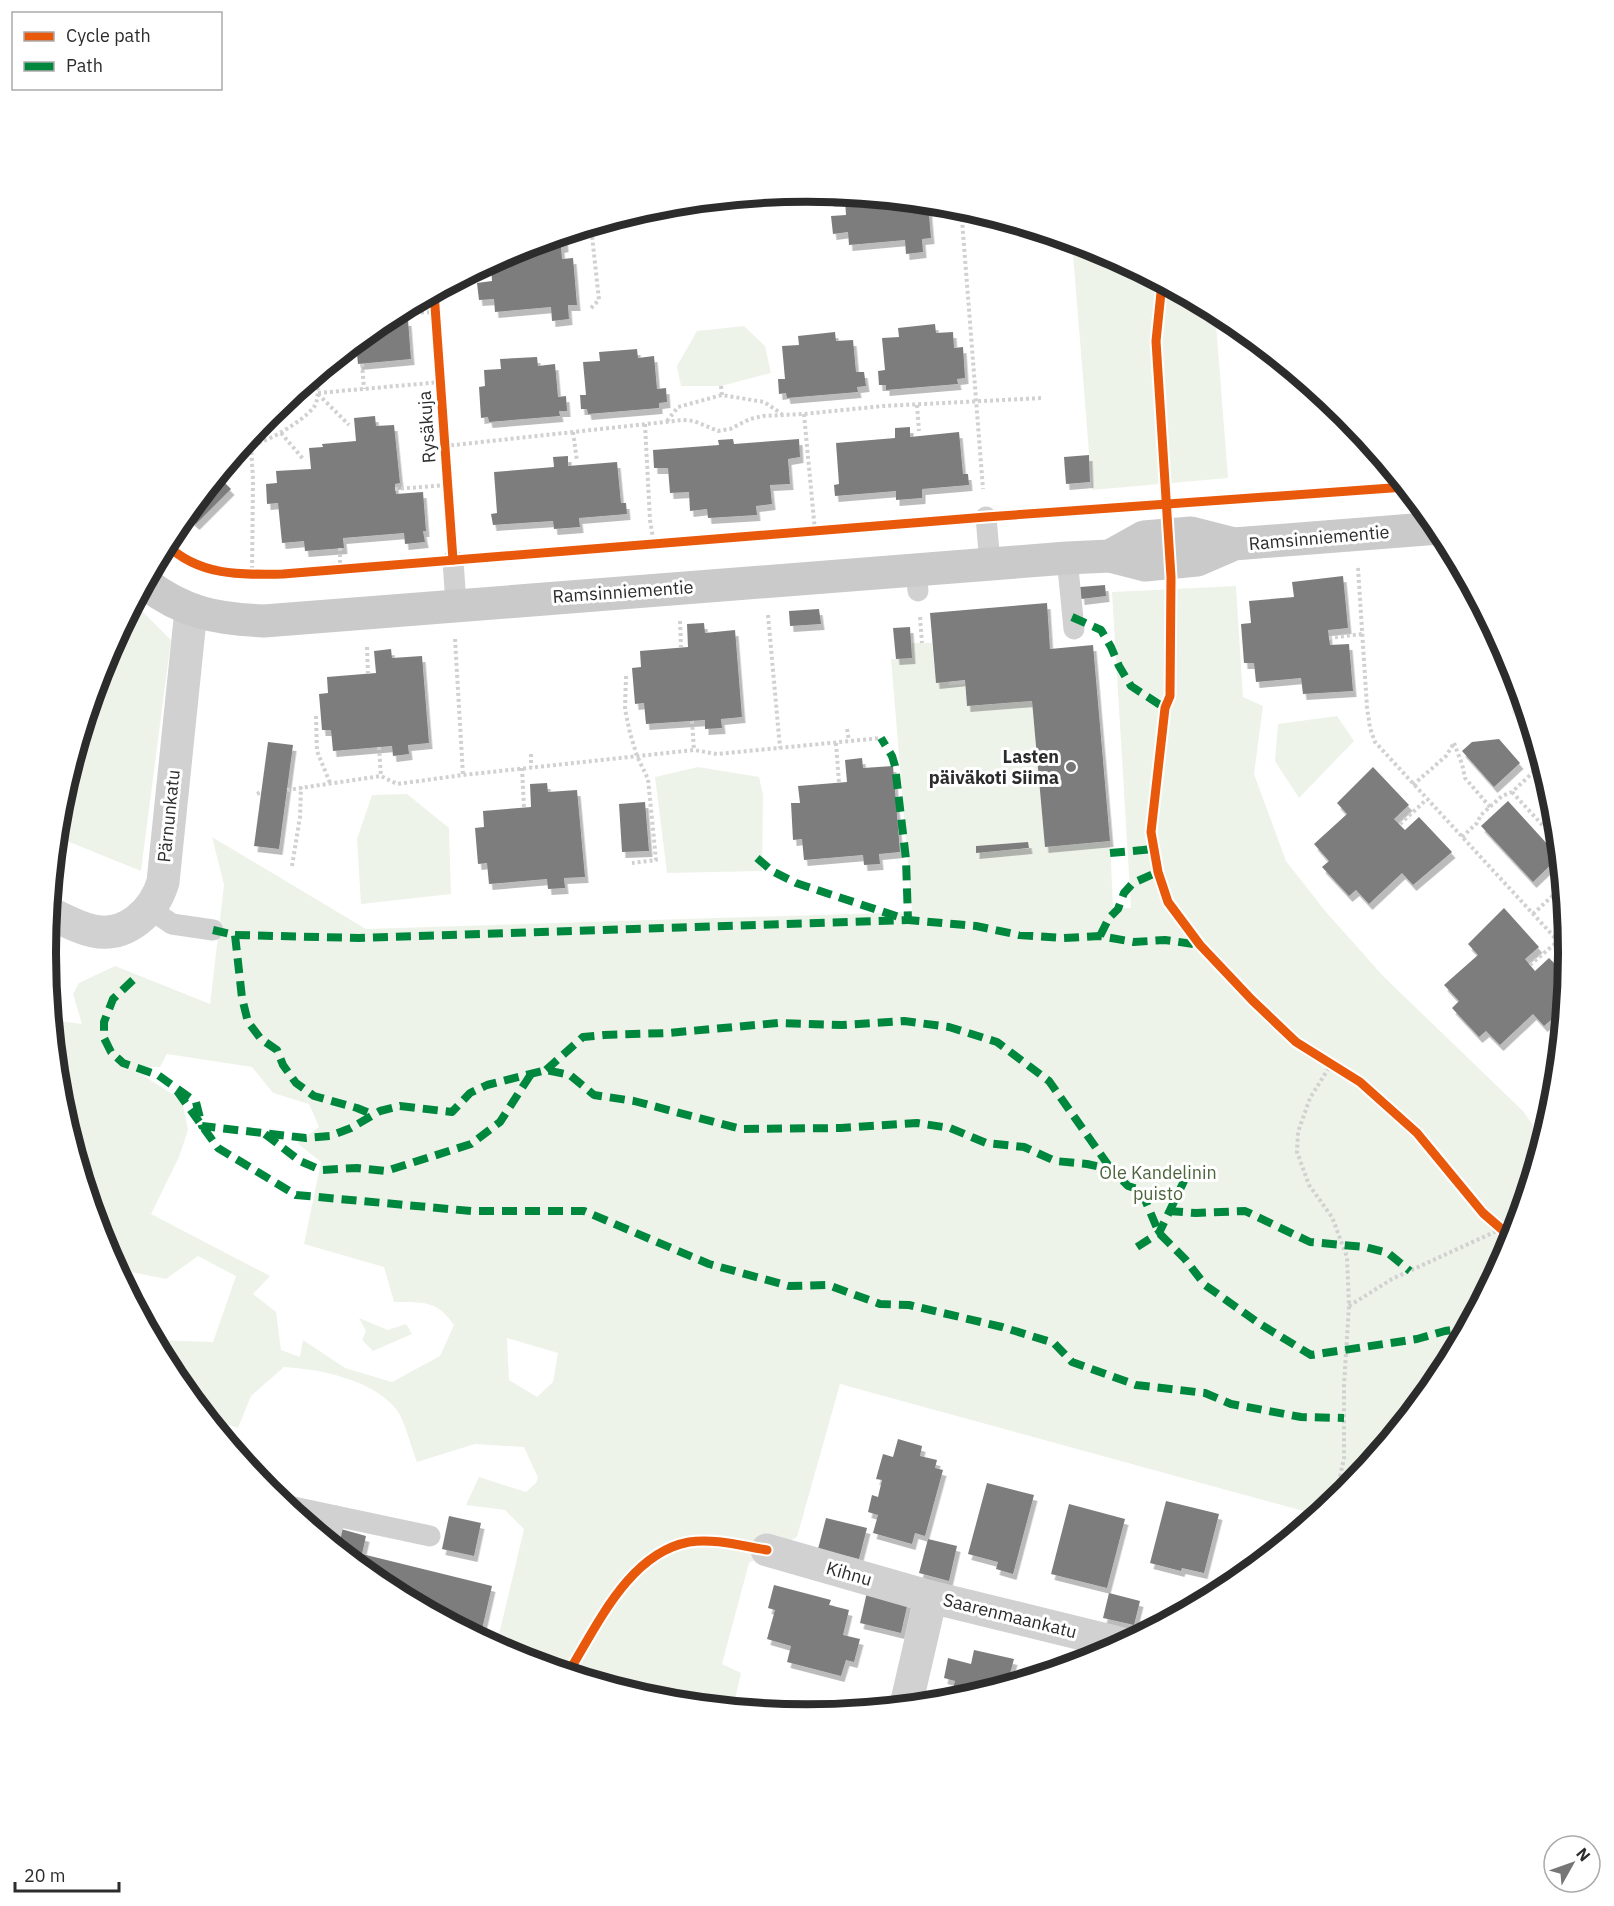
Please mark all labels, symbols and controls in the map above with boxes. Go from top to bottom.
legend [12,12,222,90]
text: Cycle path [66,24,151,47]
text: Path [66,54,103,77]
street label: Rysäkuja [412,390,440,464]
street label: Ramsinniementie [1248,520,1390,555]
street label: Ramsinniementie [552,575,694,608]
place label: Lasten päiväkoti Siima [929,745,1059,789]
marker: Lasten päiväkoti Siima [1064,760,1078,774]
street label: Pärnunkatu [152,768,185,863]
park label: Ole Kandelinin puisto [1099,1161,1217,1205]
street label: Kihnu [824,1556,875,1591]
street label: Saarenmaankatu [941,1588,1079,1643]
north arrow [1542,1834,1602,1894]
text: N [1572,1843,1595,1865]
scale bar [15,1855,118,1893]
text: 20 m [24,1864,66,1887]

